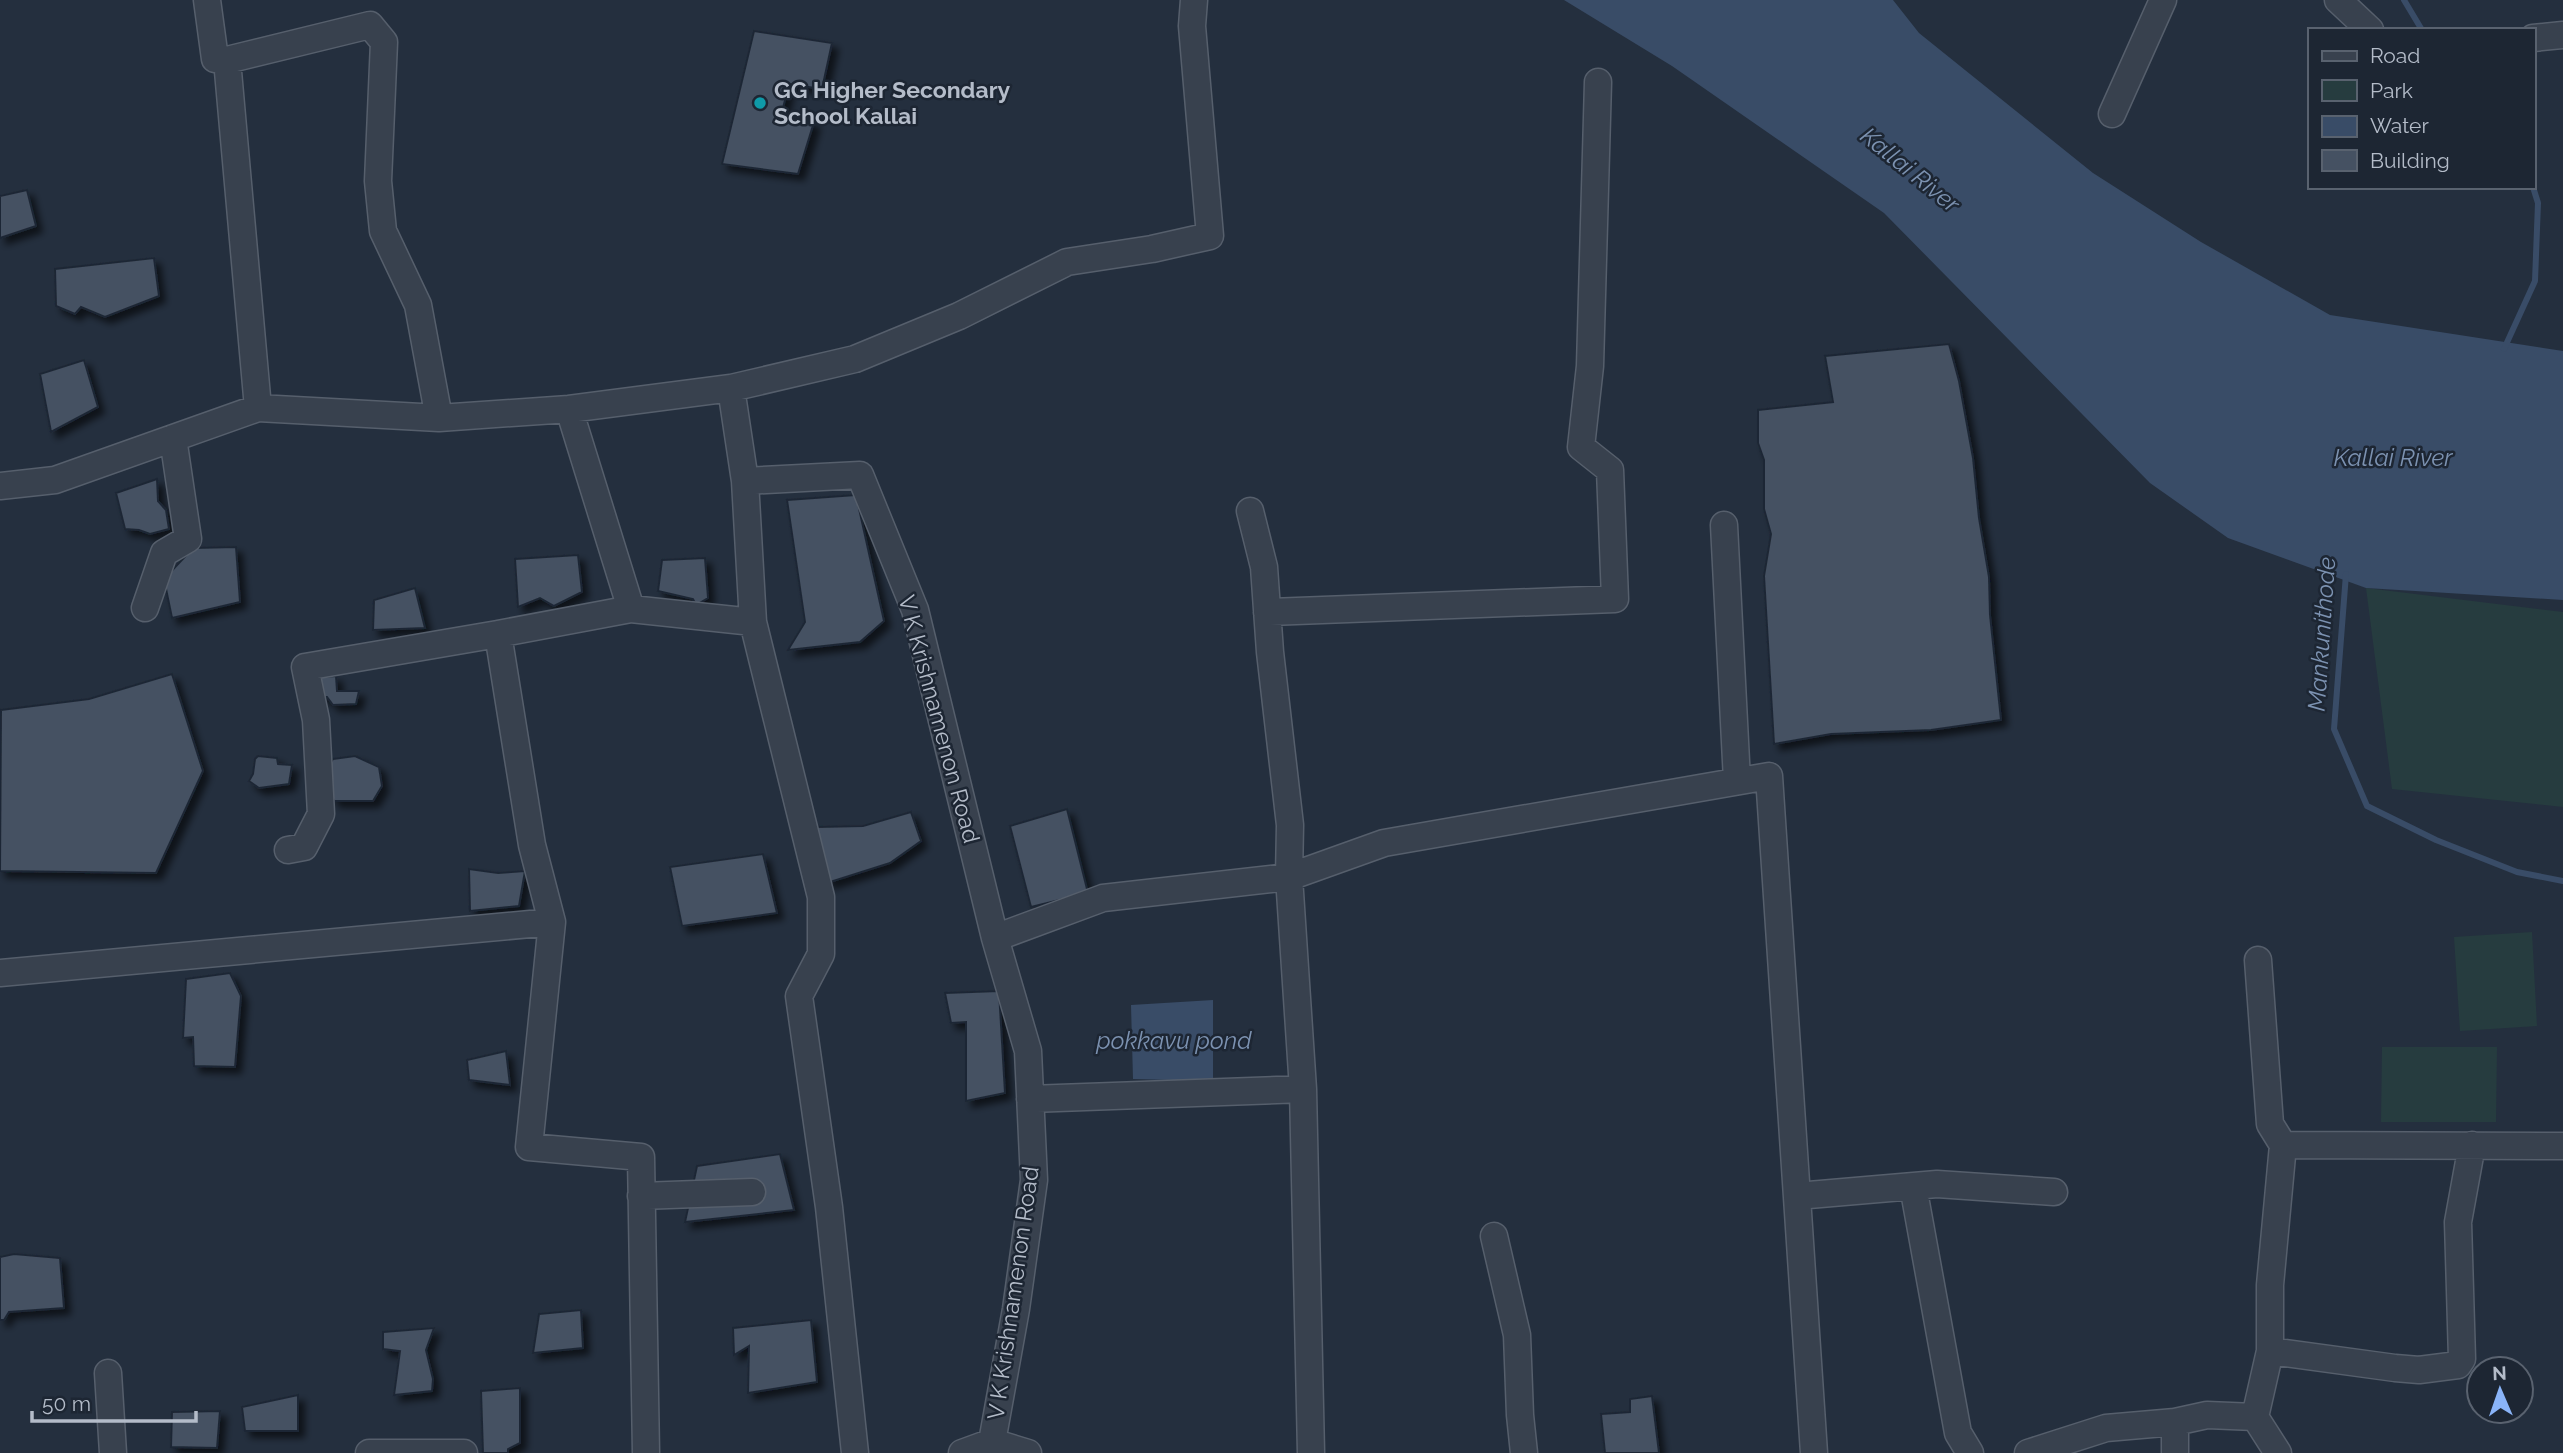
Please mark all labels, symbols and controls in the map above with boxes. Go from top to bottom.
legend [2308,28,2535,189]
text: Road [2370,43,2420,68]
place label: GG Higher Secondary School Kallai [774,76,1011,129]
text: Park [2370,78,2413,103]
marker: GG Higher Secondary School Kallai [752,95,768,111]
text: Water [2370,113,2429,138]
water label: Kallai River [1855,121,1966,219]
text: Building [2370,148,2450,173]
water label: Kallai River [2333,443,2453,472]
water label: Mankunithode [2302,556,2341,712]
street label: V K Krishnamenon Road [893,592,986,846]
water label: pokkavu pond [1095,1026,1252,1055]
street label: V K Krishnamenon Road [981,1164,1044,1421]
north arrow [2465,1355,2535,1425]
text: N [2492,1362,2507,1384]
scale bar [32,1380,196,1424]
text: 50 m [42,1391,91,1416]

